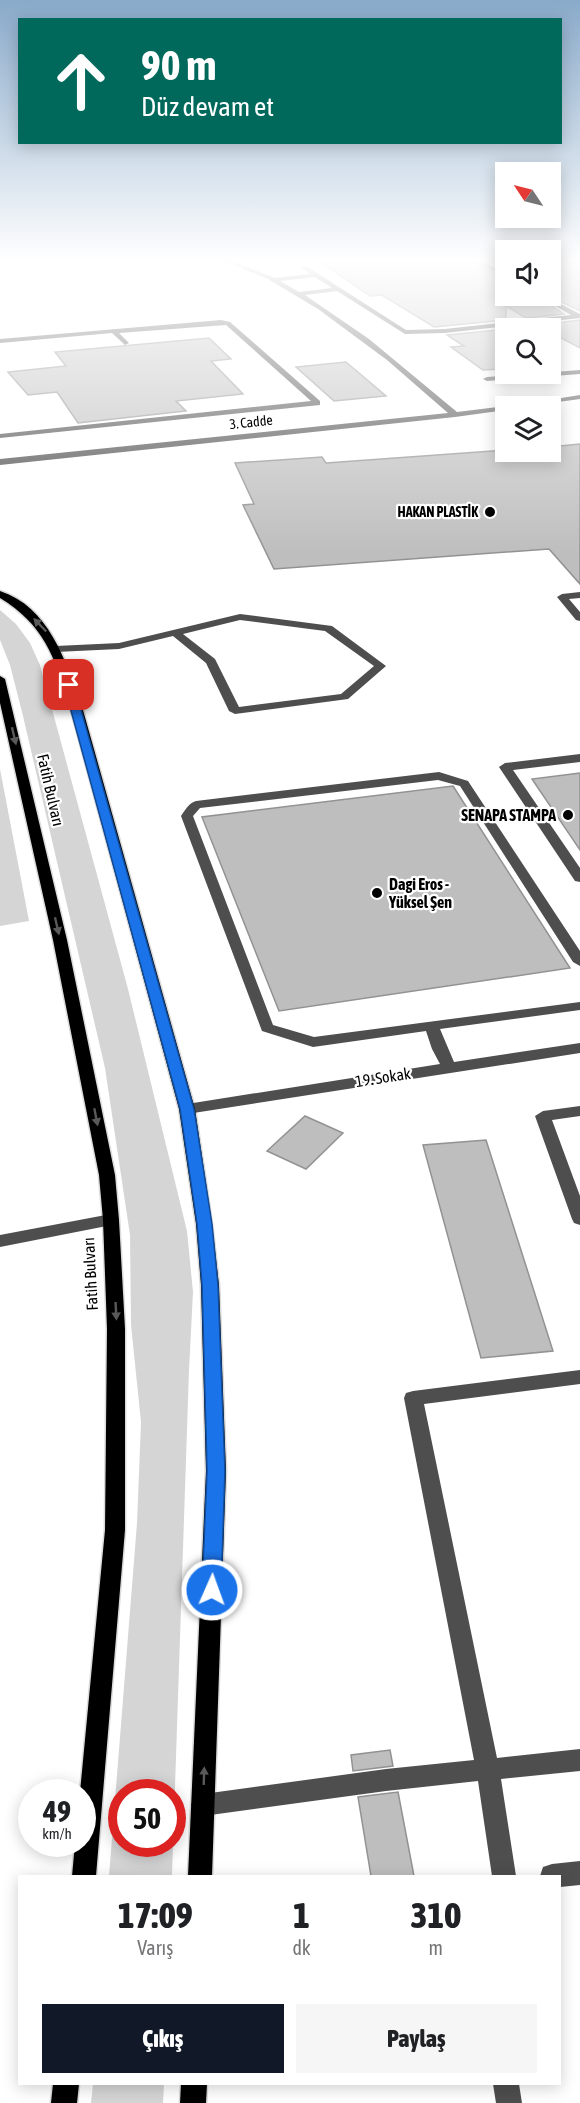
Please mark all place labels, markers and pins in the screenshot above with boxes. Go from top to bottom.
place label: HAKAN PLASTİK [398,503,478,520]
marker: HAKAN PLASTİK [483,505,497,519]
pin [43,659,94,710]
place label: SENAPA STAMPA [461,806,556,824]
marker: SENAPA STAMPA [561,808,575,822]
place label: Dagi Eros - Yüksel Şen [388,875,452,911]
marker: Dagi Eros - Yüksel Şen [370,886,384,900]

